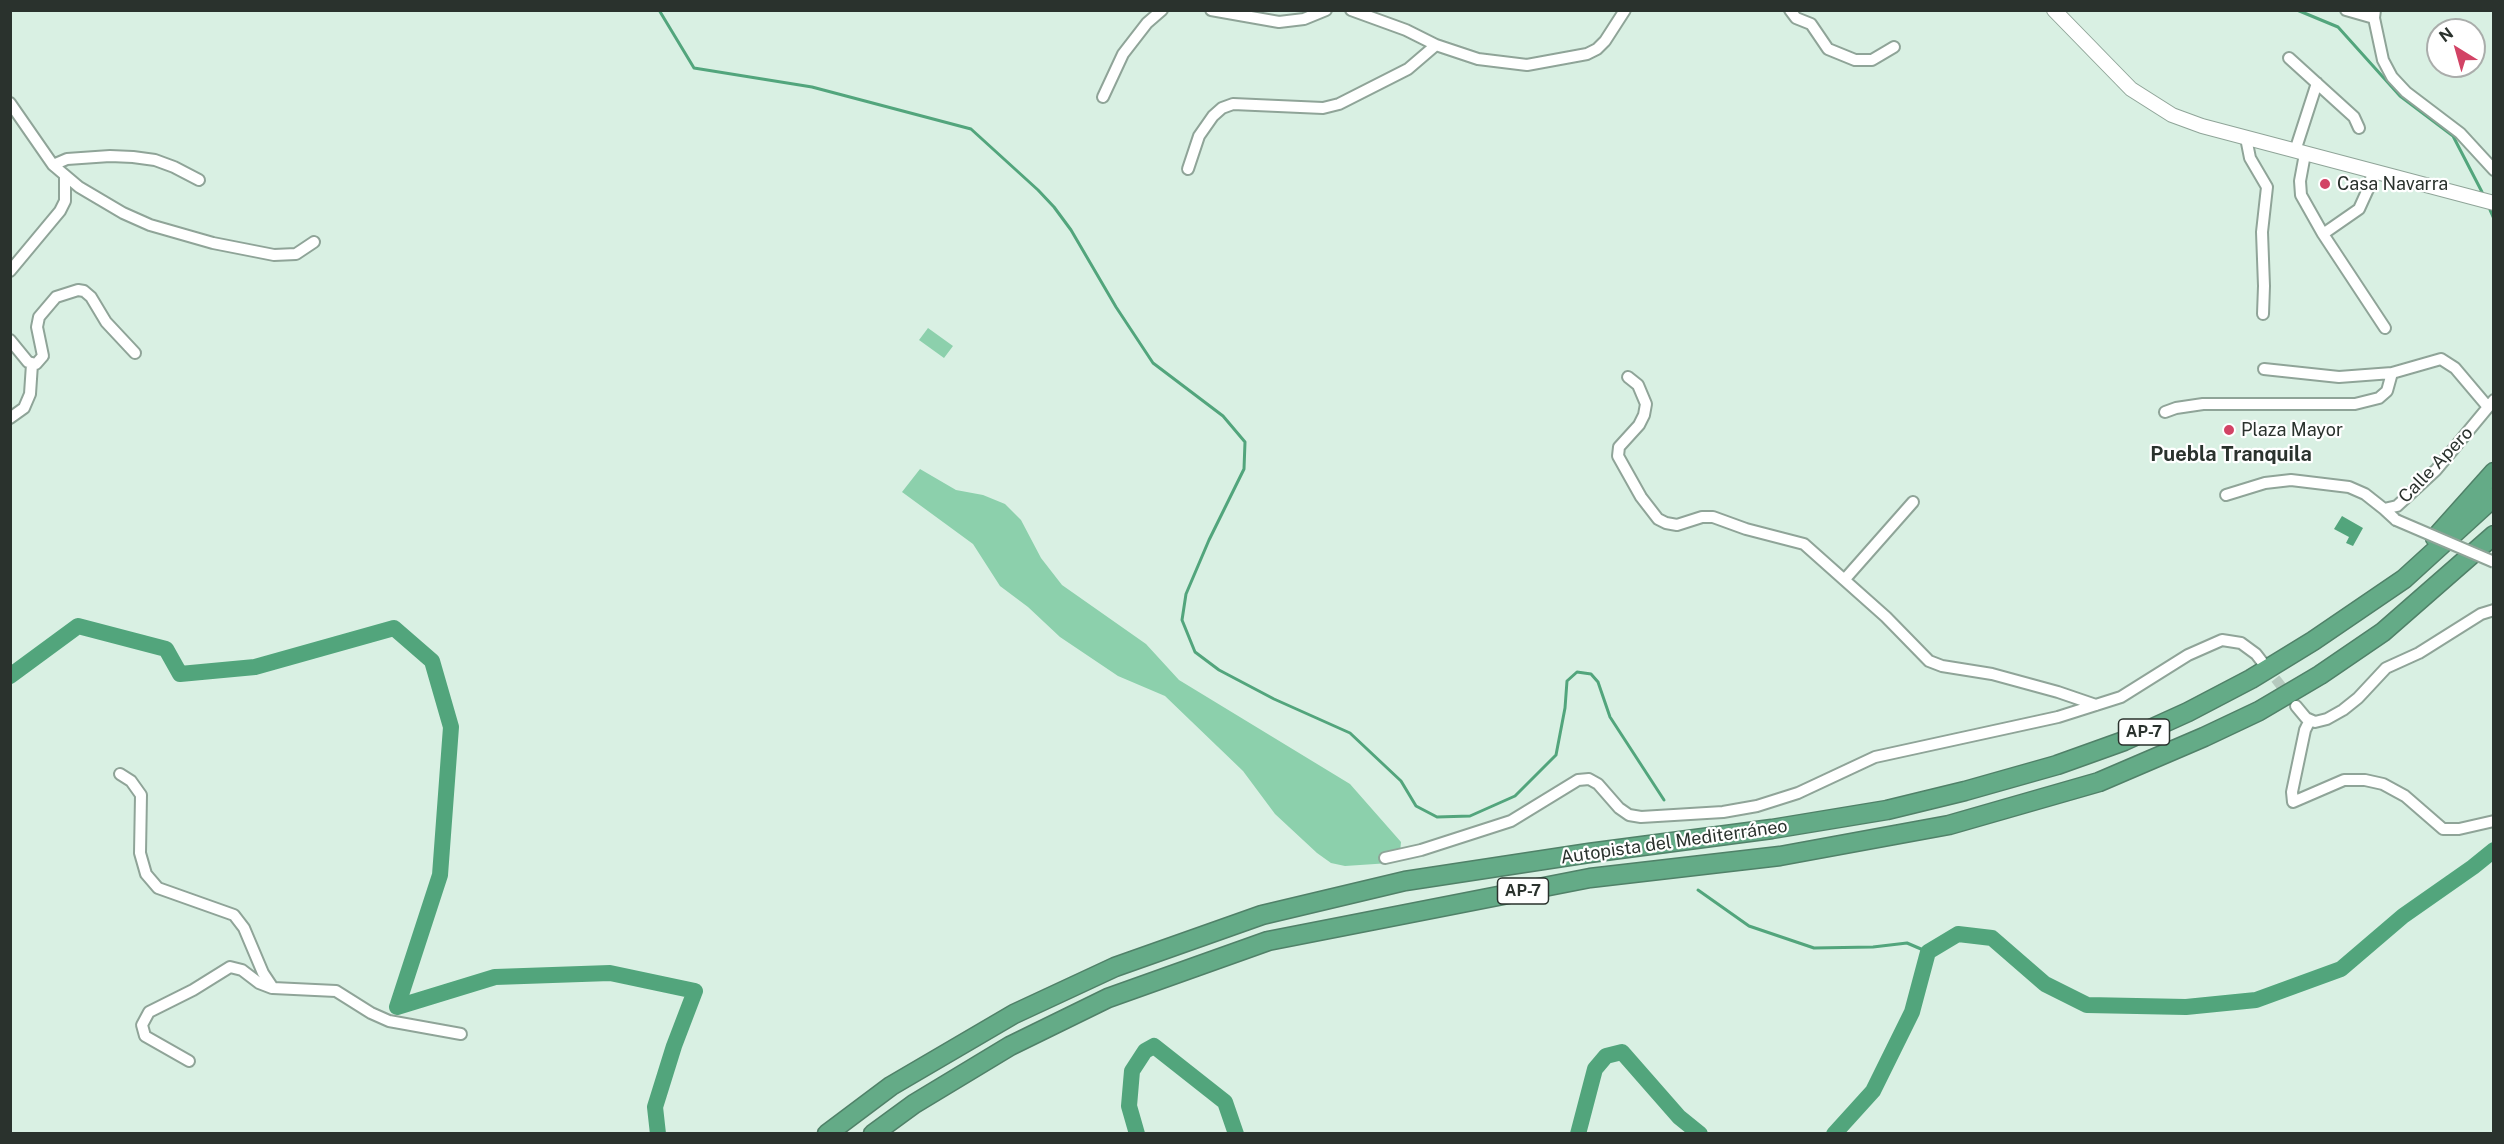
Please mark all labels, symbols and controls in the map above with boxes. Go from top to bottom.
north arrow [2426,18,2486,78]
text: N [2435,23,2457,46]
place label: Casa Navarra [2337,173,2448,195]
marker: Casa Navarra [2318,177,2332,191]
place label: Plaza Mayor [2241,419,2343,441]
street label: Calle Apero [2394,422,2478,508]
marker: Plaza Mayor [2222,423,2236,437]
district label: Puebla Tranquila [2150,443,2312,467]
road number: AP-7 [2118,719,2170,745]
street label: Autopista del Mediterráneo [1559,815,1789,869]
road number: AP-7 [1498,878,1549,904]

